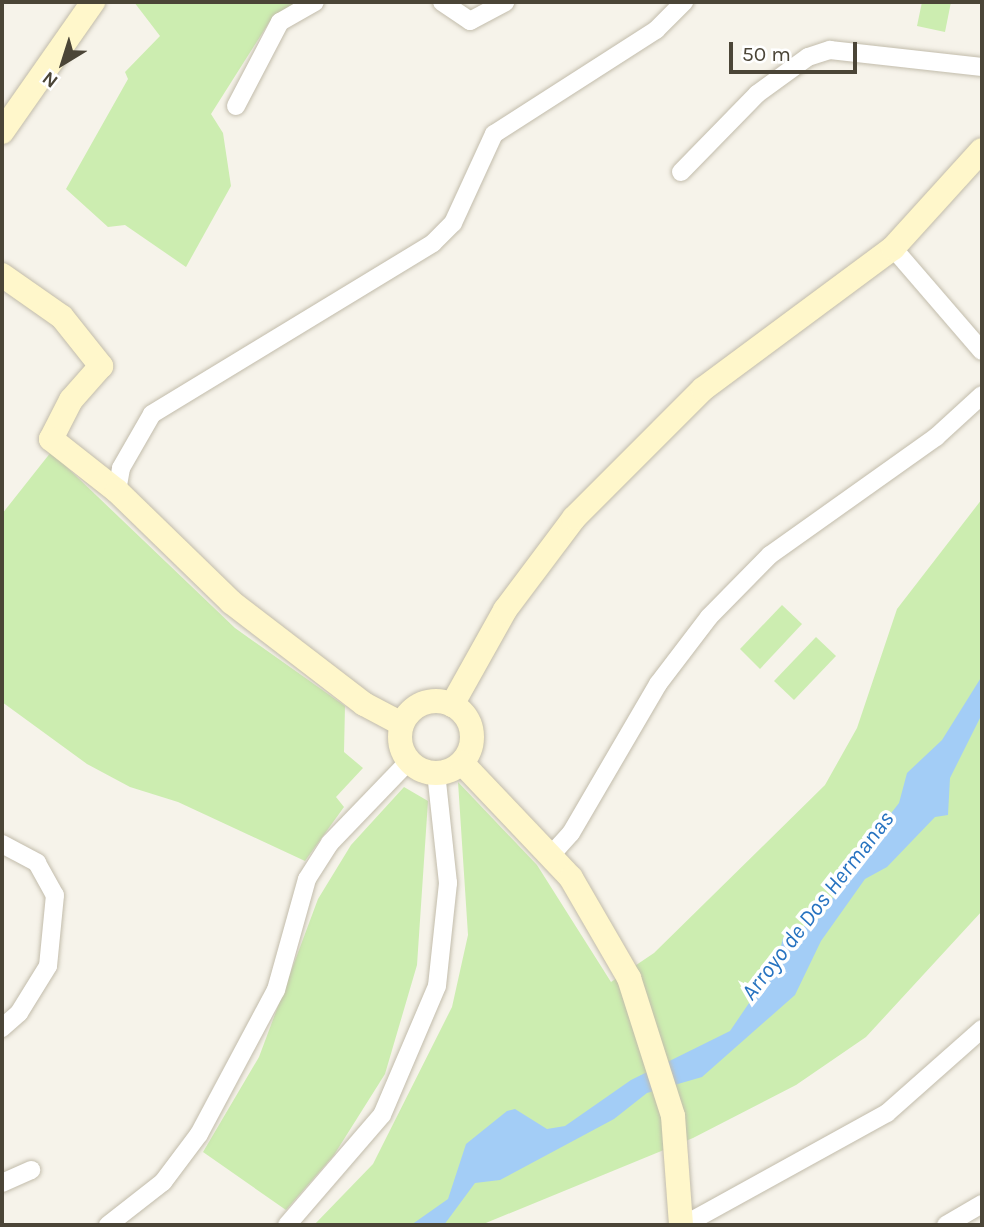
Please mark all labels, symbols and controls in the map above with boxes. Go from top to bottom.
north arrow [28,28,98,98]
scale bar [732,28,860,72]
text: 50 m [742,42,791,66]
text: N [38,67,62,92]
water label: Arroyo de Dos Hermanas [736,806,900,1006]

